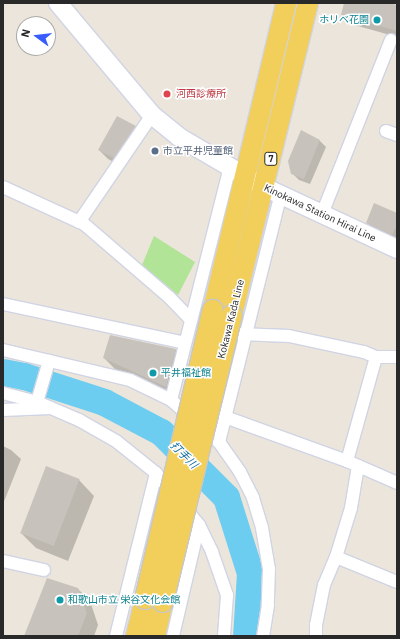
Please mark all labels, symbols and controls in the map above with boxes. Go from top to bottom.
place label: ホリベ花園 [319,14,369,26]
marker: ホリベ花園 [372,15,382,25]
north arrow [16,16,56,56]
text: N [18,27,33,39]
marker: 河西診療所 [161,88,173,100]
place label: 河西診療所 [176,88,226,100]
place label: 市立平井児童館 [163,145,233,157]
marker: 市立平井児童館 [150,146,160,156]
road number: 7 [264,152,278,166]
street label: Kinokawa Station Hirai Line [262,182,378,244]
street label: Kokawa Kada Line [215,278,247,360]
place label: 平井福祉館 [161,367,211,379]
marker: 平井福祉館 [148,368,158,378]
water label: 打手川 [168,439,200,471]
place label: 和歌山市立 栄谷文化会館 [68,594,180,606]
marker: 和歌山市立 栄谷文化会館 [55,595,65,605]

